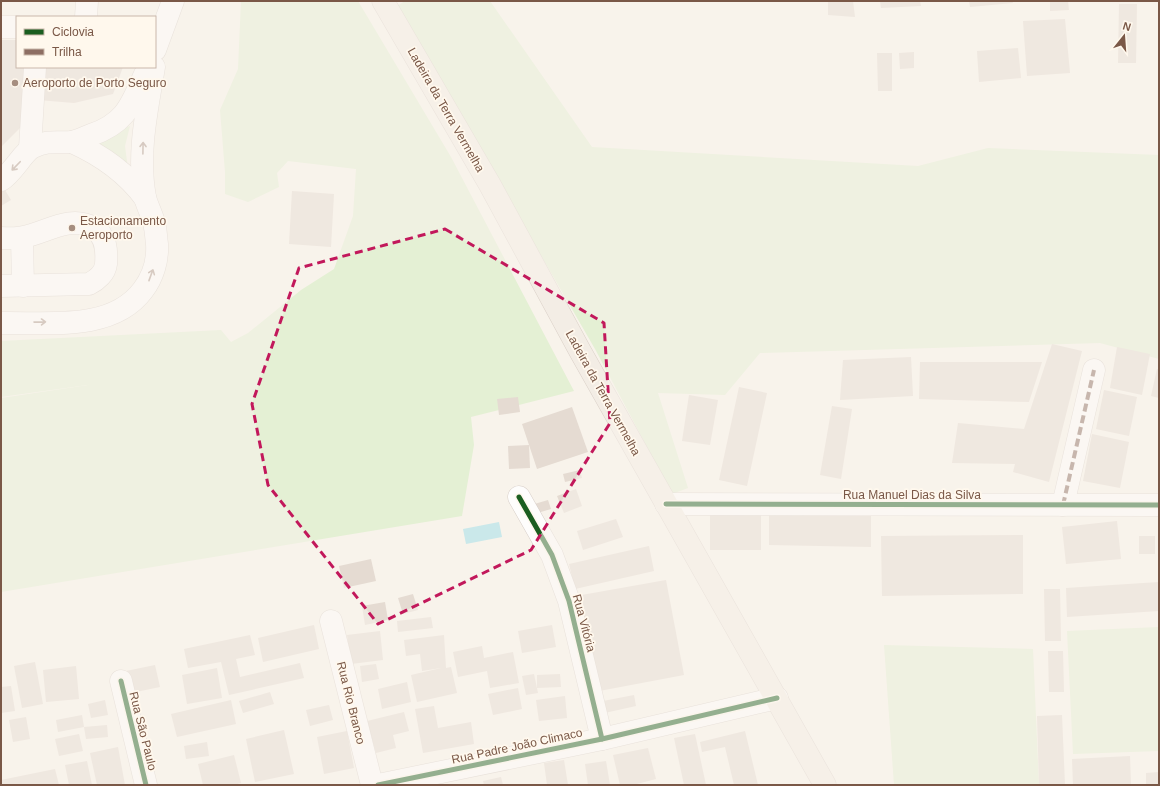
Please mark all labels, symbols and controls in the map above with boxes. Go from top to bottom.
legend [16,16,156,68]
north arrow [1104,16,1144,56]
text: N [1121,20,1133,33]
text: Ciclovia [52,25,94,39]
text: Trilha [52,45,82,59]
street label: Ladeira da Terra Vermelha [405,45,488,175]
place label: Aeroporto de Porto Seguro [23,76,167,90]
marker: Aeroporto de Porto Seguro [10,78,20,88]
one-way arrow [139,142,147,155]
one-way arrow [11,161,21,171]
place label: Estacionamento Aeroporto [80,214,166,242]
marker: Estacionamento Aeroporto [67,223,77,233]
one-way arrow [148,270,156,282]
one-way arrow [33,318,46,326]
street label: Ladeira da Terra Vermelha [563,328,644,458]
street label: Rua Manuel Dias da Silva [843,488,981,502]
street label: Rua Vitória [570,593,598,654]
street label: Rua Rio Branco [334,660,368,746]
street label: Rua São Paulo [126,690,160,772]
street label: Rua Padre João Climaco [450,725,584,767]

